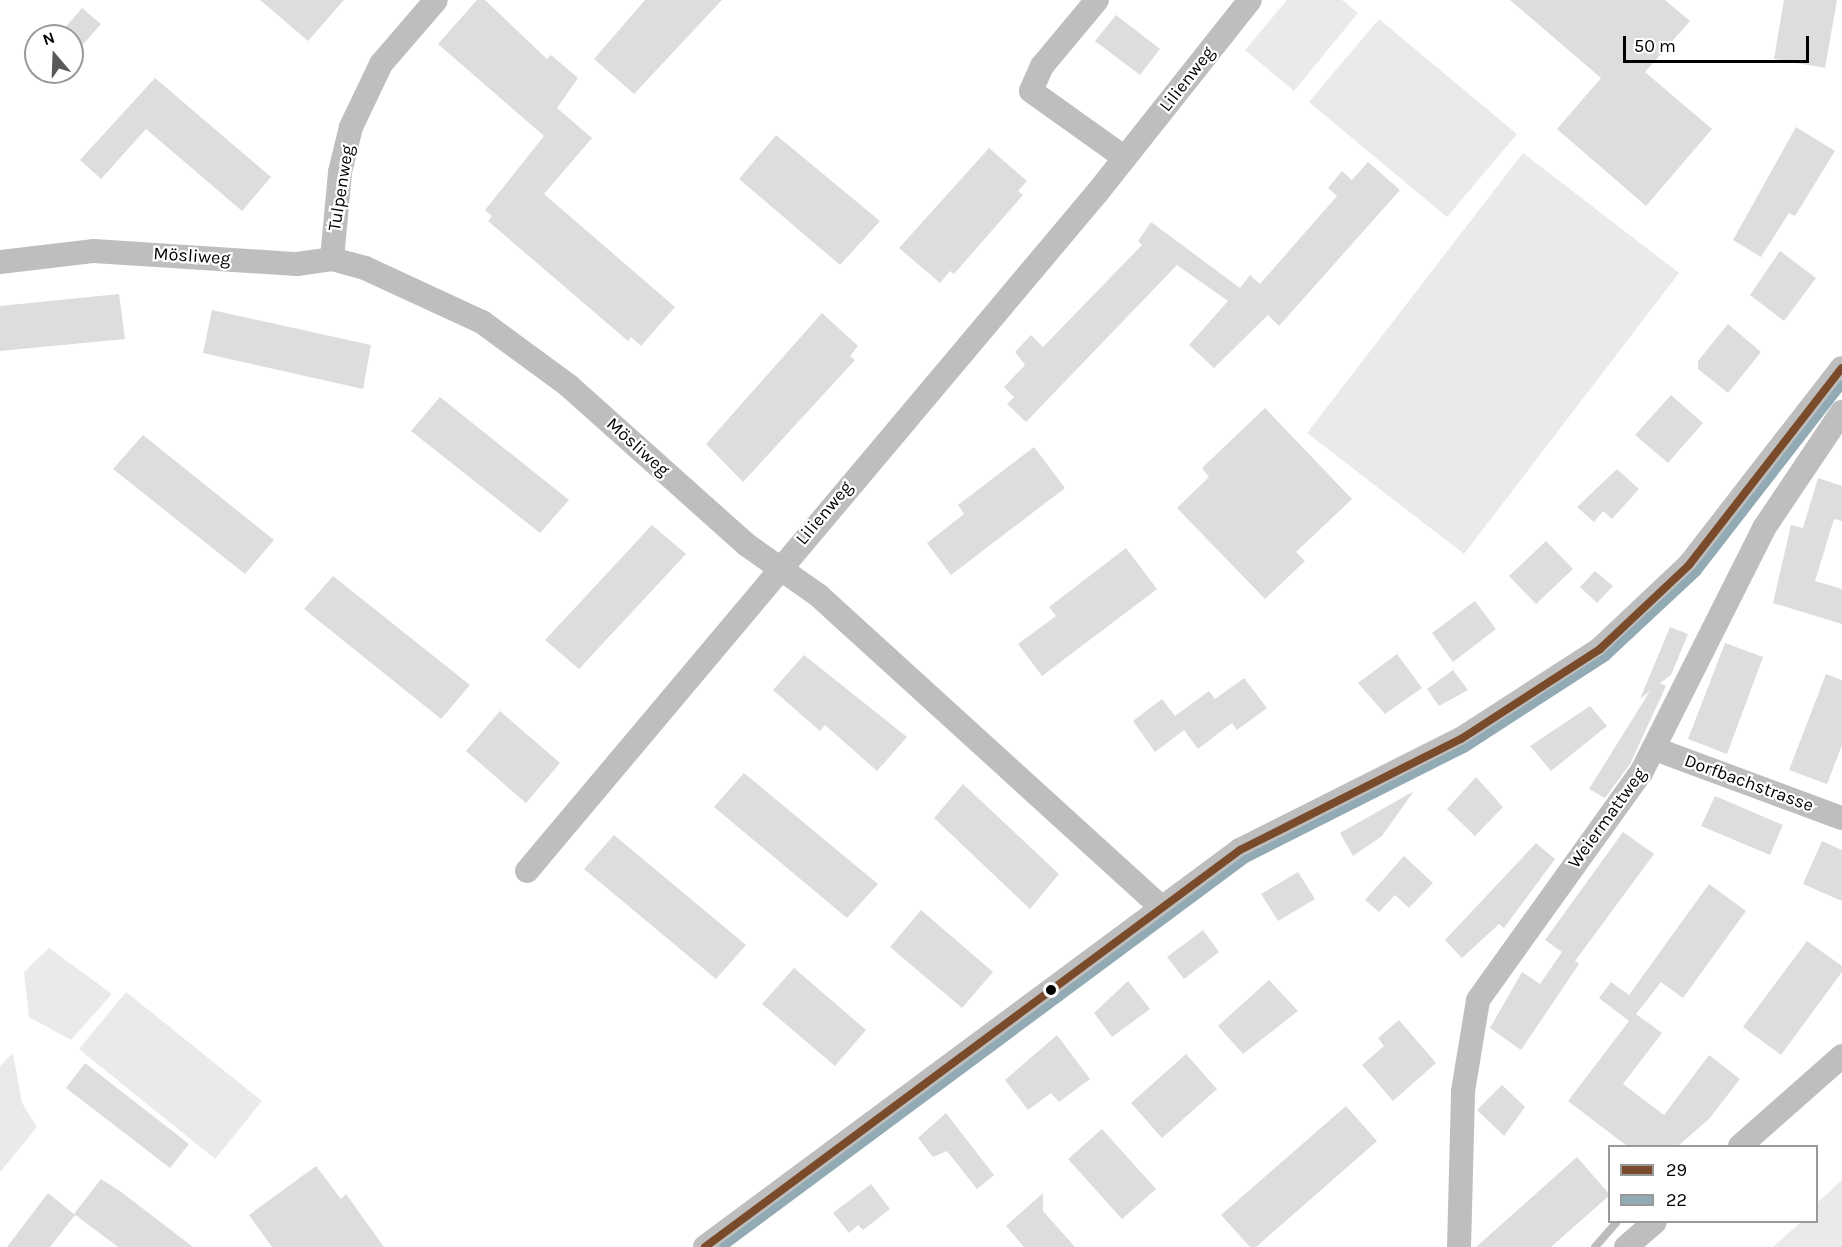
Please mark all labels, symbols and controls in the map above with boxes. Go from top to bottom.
north arrow [24,24,84,84]
scale bar [1626,24,1812,62]
text: N [40,28,57,49]
text: 50 m [1634,35,1676,57]
street label: Lilienweg [1155,42,1219,116]
street label: Tulpenweg [324,143,358,233]
street label: Mösliweg [153,243,231,269]
street label: Mösliweg [602,413,674,481]
street label: Lilienweg [791,477,857,549]
street label: Dorfbachstrasse [1681,750,1817,816]
street label: Weiermattweg [1563,764,1651,872]
unlabelled marker [1045,984,1057,996]
legend [1608,1145,1818,1223]
text: 29 [1666,1159,1687,1181]
text: 22 [1666,1189,1687,1211]

